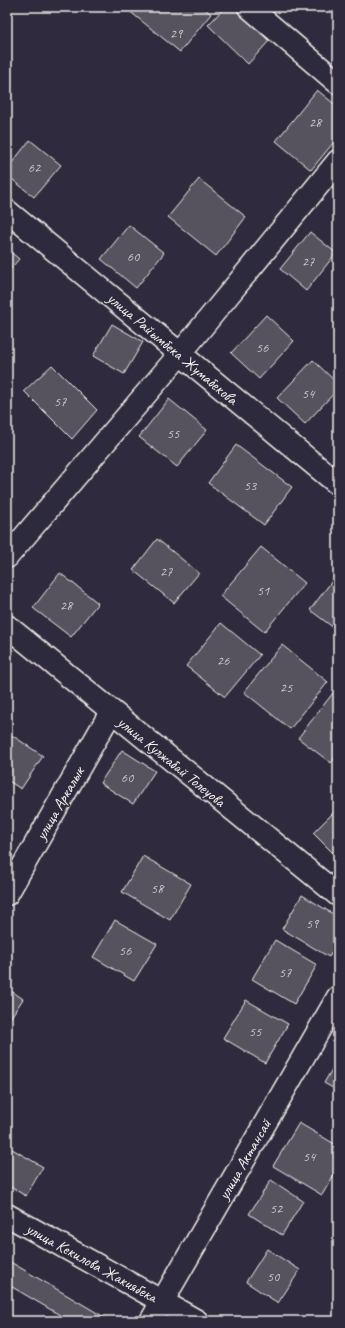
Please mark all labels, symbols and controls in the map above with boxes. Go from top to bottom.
house number: 29 [170,25,184,42]
house number: 28 [309,114,323,131]
house number: 62 [28,159,42,176]
house number: 60 [127,248,141,265]
house number: 27 [302,253,315,270]
street label: улица Райымбека Жумабекова [102,288,242,410]
house number: 56 [256,339,269,356]
house number: 54 [302,385,316,402]
house number: 57 [54,393,67,410]
house number: 55 [167,425,180,442]
house number: 53 [244,477,258,494]
house number: 27 [160,563,173,580]
house number: 51 [257,582,270,599]
house number: 28 [60,597,74,614]
house number: 26 [217,652,230,669]
house number: 25 [280,679,293,696]
street label: улица Кулжабай Толеуова [113,712,231,812]
street label: улица Аркалык [30,762,90,845]
house number: 60 [121,769,135,786]
house number: 58 [151,880,165,897]
house number: 59 [306,915,320,932]
house number: 56 [119,942,132,959]
house number: 57 [279,964,292,981]
house number: 55 [249,1023,262,1040]
street label: улица Актансай [213,1115,277,1204]
house number: 54 [303,1148,317,1165]
house number: 52 [270,1200,284,1217]
street label: улица Кекилова Жакиябека [22,1218,162,1308]
house number: 50 [267,1268,281,1285]

